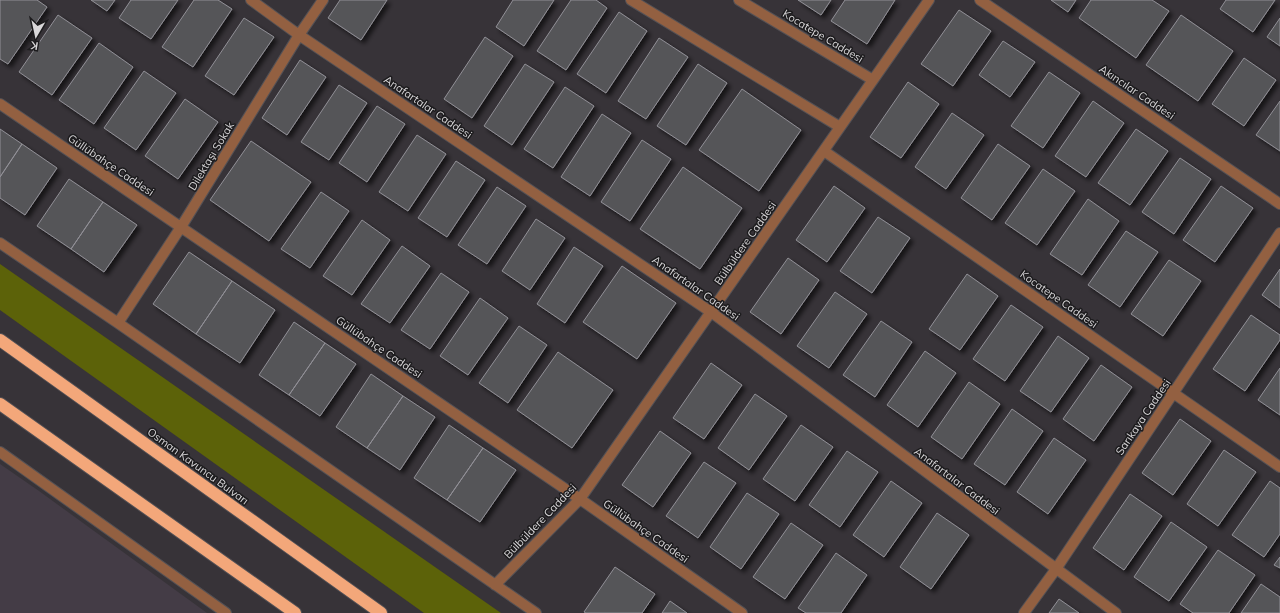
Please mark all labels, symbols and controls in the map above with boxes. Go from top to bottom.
street label: Kocatepe Caddesi [780,6,866,66]
north arrow [16,16,56,56]
text: K [29,38,39,53]
street label: Akıncılar Caddesi [1097,62,1177,122]
street label: Anafartalar Caddesi [381,72,475,142]
street label: Dilektaşı Sokak [185,119,237,193]
street label: Güllübahçe Caddesi [65,131,157,199]
street label: Bülbüldere Caddesi [711,199,779,287]
street label: Anafartalar Caddesi [650,253,742,323]
street label: Kocatepe Caddesi [1017,267,1101,331]
street label: Güllübahçe Caddesi [333,313,425,381]
street label: Sarıkaya Caddesi [1112,376,1174,458]
street label: Osman Kavuncu Bulvarı [145,425,251,507]
street label: Anafartalar Caddesi [911,444,1003,518]
street label: Bülbüldere Caddesi [501,481,579,561]
street label: Güllübahçe Caddesi [601,496,691,566]

